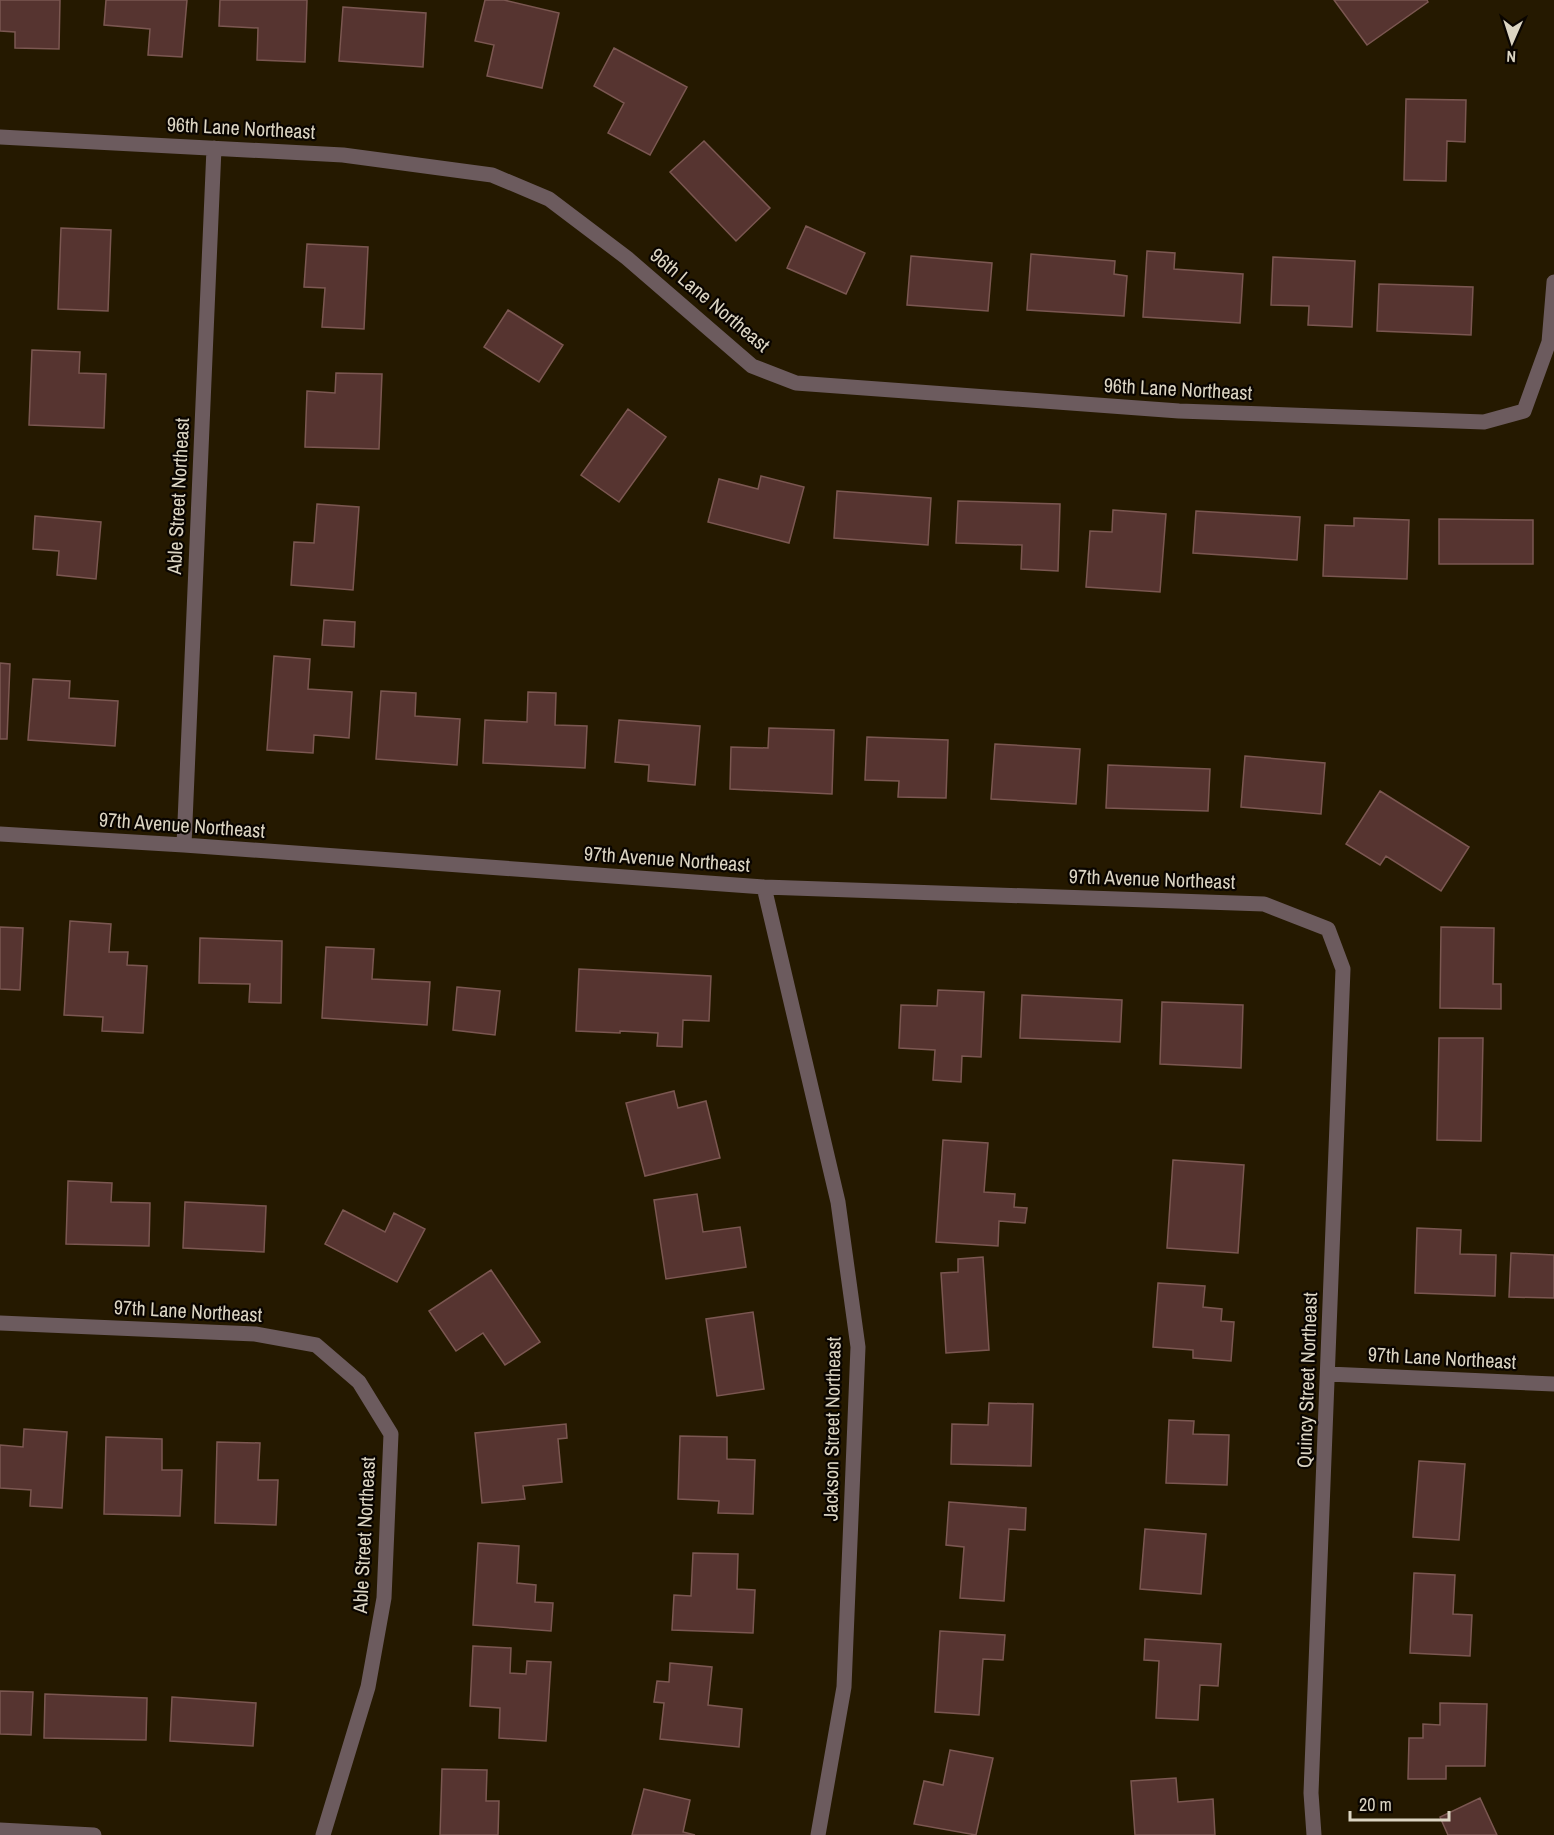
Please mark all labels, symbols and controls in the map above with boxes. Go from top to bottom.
north arrow [1482,12,1542,72]
text: N [1506,46,1517,68]
street label: 96th Lane Northeast [166,110,316,145]
street label: 96th Lane Northeast [645,242,776,358]
street label: 96th Lane Northeast [1103,371,1253,406]
street label: Able Street Northeast [160,417,195,576]
street label: 97th Avenue Northeast [98,805,266,844]
street label: 97th Avenue Northeast [583,839,751,878]
street label: 97th Avenue Northeast [1068,862,1236,895]
street label: Quincy Street Northeast [1290,1291,1323,1468]
street label: 97th Lane Northeast [113,1293,263,1328]
street label: Jackson Street Northeast [816,1336,847,1521]
street label: 97th Lane Northeast [1367,1340,1517,1375]
street label: Able Street Northeast [346,1456,381,1615]
scale bar [1350,1784,1449,1822]
text: 20 m [1359,1792,1392,1817]

